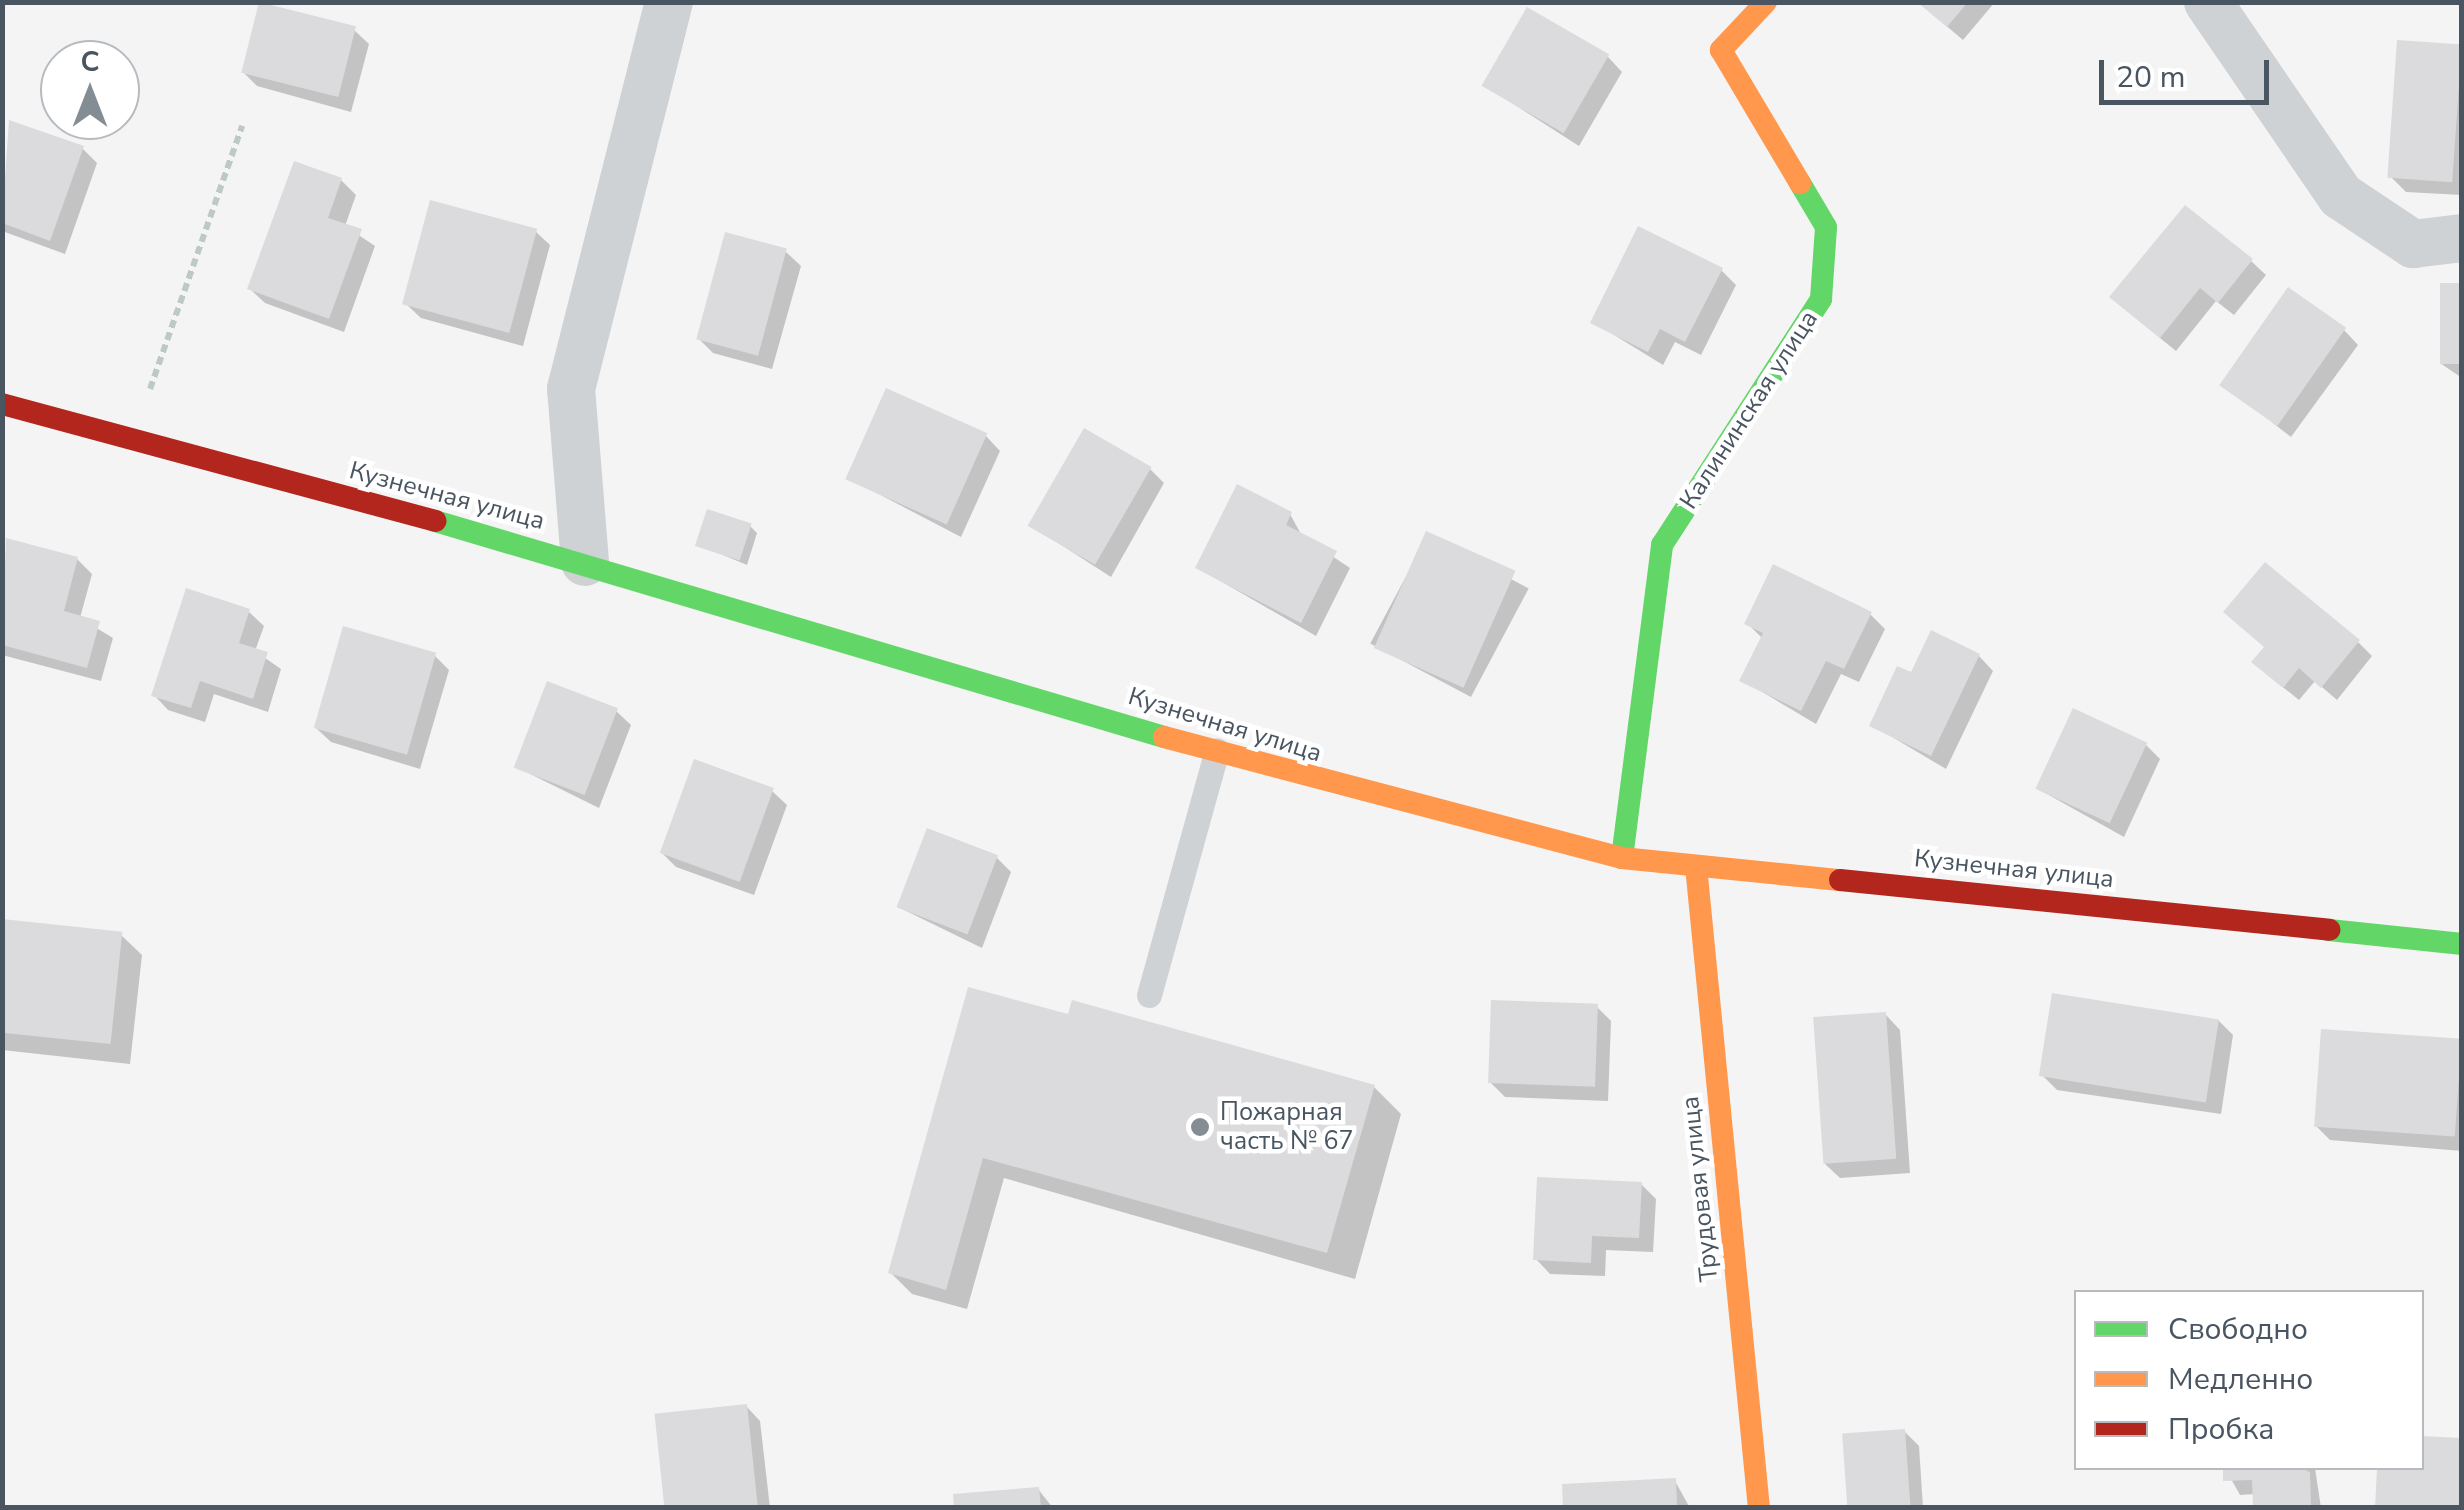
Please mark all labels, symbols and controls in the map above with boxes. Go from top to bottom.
north arrow [40,40,140,140]
scale bar [2104,40,2274,102]
text: С [80,43,100,81]
text: 20 m [2116,57,2185,98]
street label: Калининская улица [1674,305,1824,515]
street label: Кузнечная улица [346,456,548,536]
street label: Кузнечная улица [1125,681,1325,769]
street label: Кузнечная улица [1913,844,2115,894]
street label: Трудовая улица [1675,1095,1725,1283]
place label: Пожарная часть № 67 [1220,1098,1353,1157]
marker: Пожарная часть № 67 [1189,1116,1211,1138]
legend [2074,1290,2424,1470]
text: Свободно [2168,1309,2308,1350]
text: Медленно [2168,1359,2313,1400]
text: Пробка [2168,1409,2274,1450]

